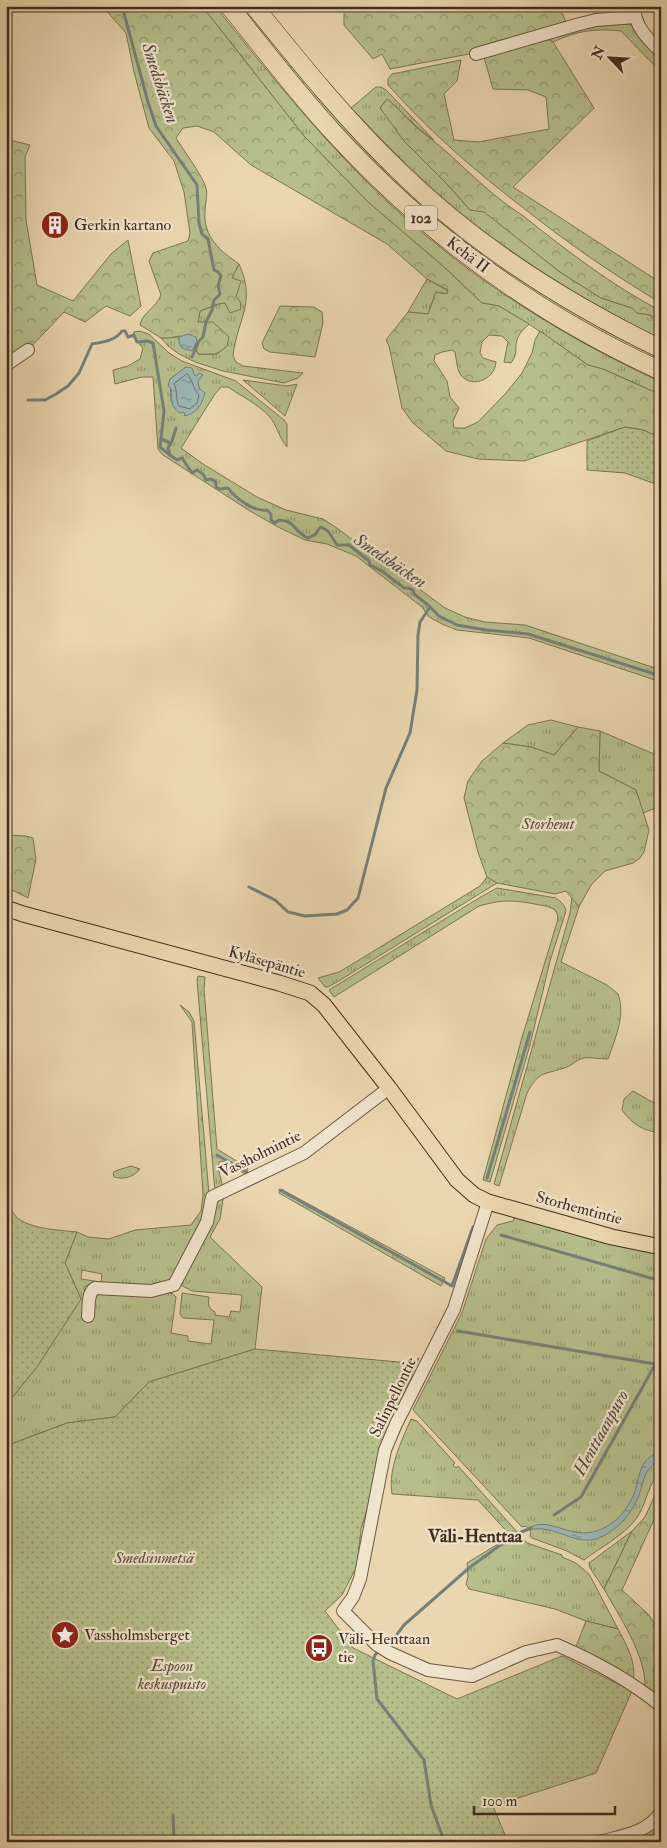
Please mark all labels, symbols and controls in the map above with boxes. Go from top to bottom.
north arrow [584,32,634,82]
water label: Smedsbäcken [136,39,184,126]
text: N [588,43,609,63]
road number: 102 [405,206,437,230]
building icon: Gerkin kartano [40,210,70,240]
place label: Gerkin kartano [74,215,172,235]
street label: Kehä II [442,232,494,278]
water label: Smedsbäcken [348,528,431,594]
park label: Storhemt [521,814,576,834]
street label: Kyläsepäntie [226,941,308,984]
street label: Vassholmintie [216,1125,304,1182]
street label: Storhemtintie [534,1187,625,1229]
street label: Salinpellontie [365,1353,422,1441]
water label: Henttaanpuro [568,1386,634,1481]
district label: Väli-Henttaa [427,1525,523,1548]
park label: Smedsinmetsä [113,1548,195,1568]
place icon: Vassholmsberget [50,1620,80,1650]
place label: Vassholmsberget [84,1625,190,1645]
place label: Väli-Henttaan tie [338,1629,430,1667]
bus stop icon: Väli-Henttaan tie [304,1633,334,1663]
park label: Espoon keskuspuisto [137,1656,207,1694]
scale bar [474,1783,616,1815]
text: 100 m [482,1792,518,1811]

